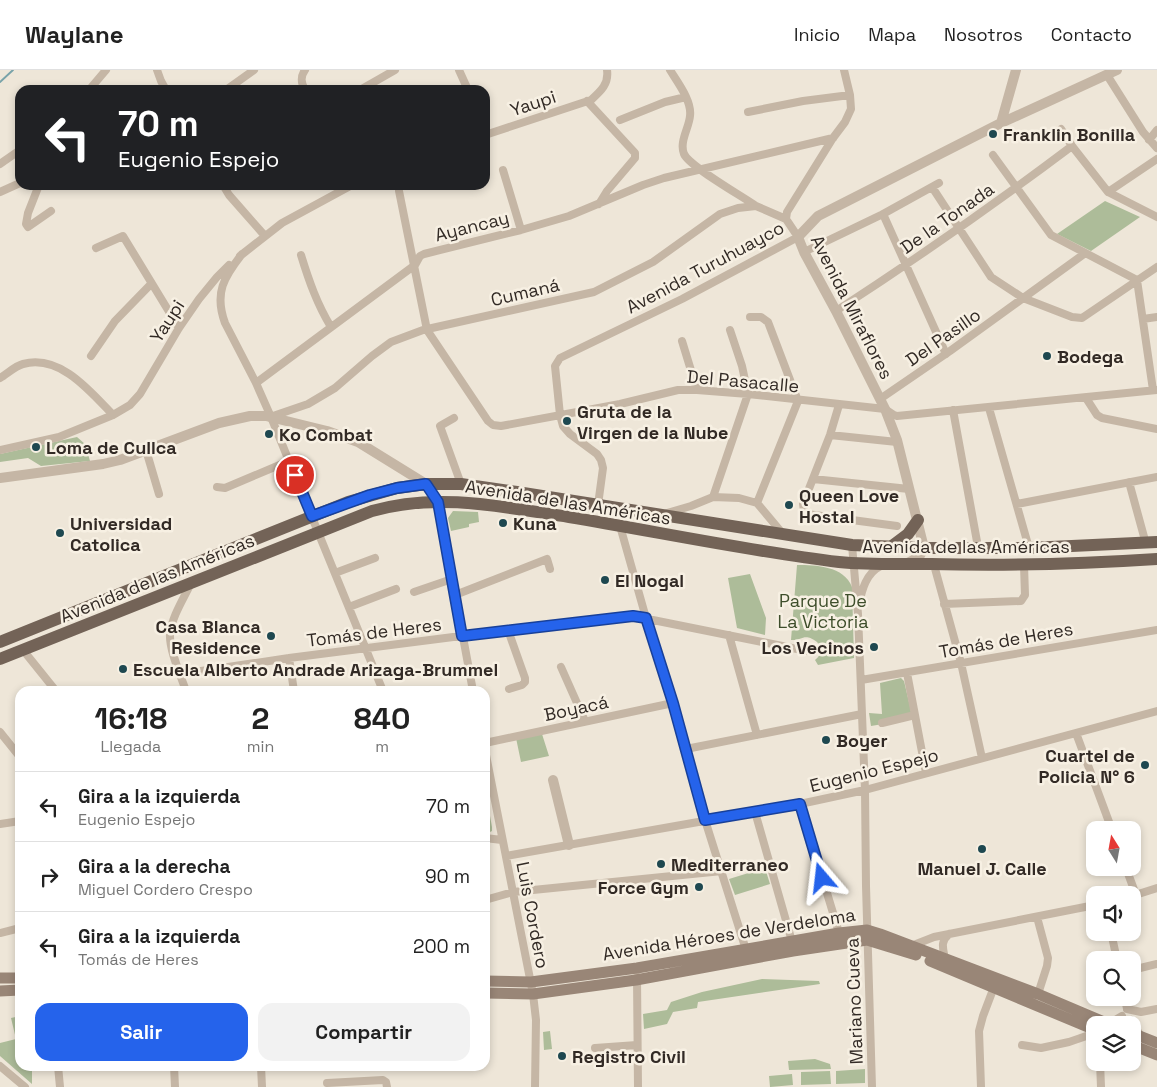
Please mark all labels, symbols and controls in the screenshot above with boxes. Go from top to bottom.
text: Waylane [25,19,124,50]
text: Inicio [794,23,840,46]
text: Mapa [868,23,916,46]
text: Nosotros [944,23,1023,46]
text: Contacto [1051,23,1132,46]
street label: Yaupi [507,85,559,121]
text: 70 m [118,102,199,146]
icon: left [35,105,100,170]
place label: Franklin Bonilla [1003,123,1136,146]
marker: Franklin Bonilla [987,128,999,140]
text: Eugenio Espejo [118,145,279,173]
street label: De la Tonada [896,177,998,259]
street label: Ayancay [433,206,511,246]
street label: Avenida Turuhuayco [622,216,788,318]
street label: Avenida Miraflores [806,231,898,383]
street label: Cumaná [488,273,562,311]
street label: Yaupi [145,295,189,347]
street label: Del Pasillo [901,303,985,371]
place label: Bodega [1057,345,1124,368]
marker: Bodega [1041,350,1053,362]
street label: Del Pasacalle [686,365,800,397]
place label: Gruta de la Virgen de la Nube [577,400,728,444]
marker: Gruta de la Virgen de la Nube [561,415,573,427]
place label: Ko Combat [279,423,373,446]
marker: Ko Combat [263,428,275,440]
place label: Loma de Cullca [46,436,177,459]
marker: Loma de Cullca [30,441,42,453]
pin [274,454,316,496]
icon: arrive [281,461,309,489]
street label: Avenida de las Américas [464,474,672,530]
place label: Queen Love Hostal [799,484,899,528]
marker: Queen Love Hostal [783,499,795,511]
place label: Universidad Catolica [70,512,172,556]
place label: Kuna [513,512,557,535]
marker: Kuna [497,517,509,529]
marker: Universidad Catolica [54,527,66,539]
street label: Avenida de las Américas [56,528,258,628]
street label: Avenida de las Américas [862,535,1070,558]
place label: El Nogal [615,569,684,592]
marker: El Nogal [599,574,611,586]
park label: Parque De La Victoria [777,589,869,633]
street label: Tomás de Heres [305,612,443,652]
place label: Casa Blanca Residence [156,615,262,659]
street label: Tomás de Heres [937,617,1075,663]
marker: Casa Blanca Residence [265,630,277,642]
place label: Los Vecinos [762,636,864,659]
marker: Los Vecinos [868,641,880,653]
place label: Escuela Alberto Andrade Arizaga-Brummel [133,658,498,681]
marker: Escuela Alberto Andrade Arizaga-Brummel [117,663,129,675]
street label: Boyacá [542,690,610,726]
text: 16:18 [95,699,167,738]
text: 2 [252,699,269,738]
text: 840 [354,699,410,738]
place label: Boyer [836,729,888,752]
marker: Boyer [820,734,832,746]
text: Llegada [100,736,161,757]
text: min [247,736,274,757]
text: m [375,736,389,757]
street label: Eugenio Espejo [807,743,941,797]
place label: Cuartel de Policia N° 6 [1039,744,1135,788]
marker: Cuartel de Policia N° 6 [1139,759,1151,771]
text: Gira a la izquierda [78,784,240,809]
icon: left [35,793,63,821]
text: 70 m [426,794,470,819]
text: Eugenio Espejo [78,809,195,830]
north arrow [1086,821,1141,876]
map controls [1086,821,1141,1071]
marker: Manuel J. Calle [976,843,988,855]
position arrow [795,851,847,903]
place label: Mediterraneo [671,853,789,876]
text: Gira a la derecha [78,854,230,879]
place label: Manuel J. Calle [917,857,1047,880]
marker: Mediterraneo [655,858,667,870]
street label: Luis Cordero [511,860,555,970]
icon: right [35,863,63,891]
text: 90 m [425,864,470,889]
place label: Force Gym [598,876,689,899]
text: Miguel Cordero Crespo [78,879,253,900]
marker: Force Gym [693,881,705,893]
button: sound [1086,886,1141,941]
street label: Avenida Héroes de Verdeloma [601,903,857,965]
text: Gira a la izquierda [78,924,240,949]
icon: left [35,933,63,961]
text: 200 m [413,934,470,959]
street label: Mariano Cueva [840,937,868,1065]
text: Tomás de Heres [78,949,199,970]
button: search [1086,951,1141,1006]
button: Salir [35,1003,248,1061]
button: Compartir [258,1003,470,1061]
button: layers [1086,1016,1141,1071]
place label: Registro Civil [572,1045,686,1068]
marker: Registro Civil [556,1050,568,1062]

